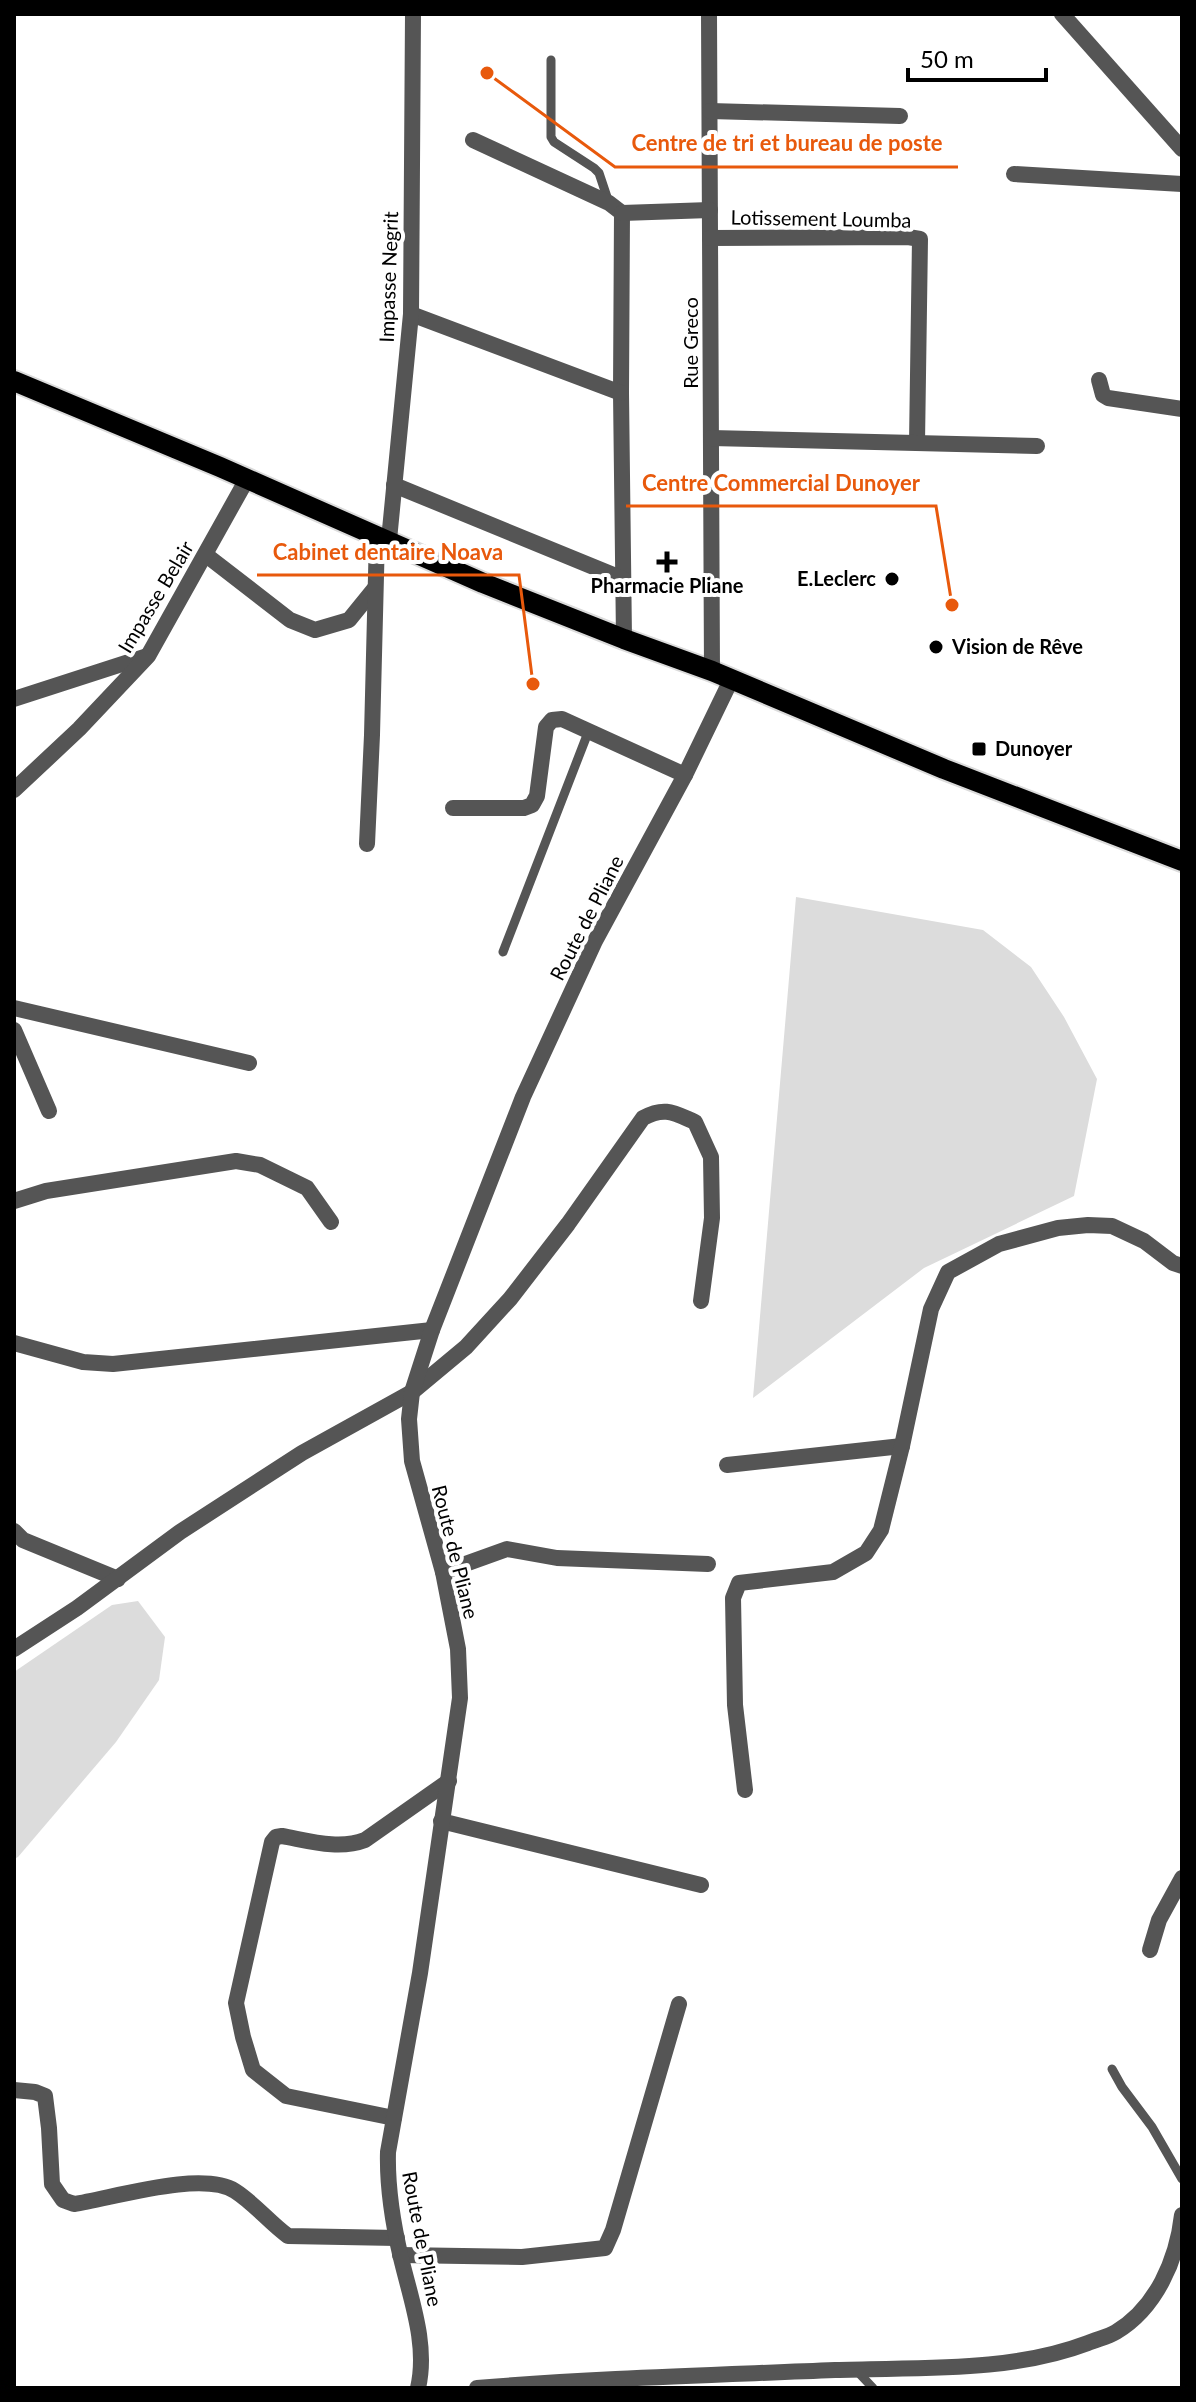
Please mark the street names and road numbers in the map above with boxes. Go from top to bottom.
street label: Lotissement Loumba [730,204,912,232]
street label: Impasse Negrit [374,211,402,343]
street label: Rue Greco [678,297,702,389]
street label: Impasse Belair [112,536,198,657]
street label: Route de Pliane [544,851,628,984]
street label: Route de Pliane [428,1482,484,1621]
street label: Route de Pliane [398,2169,448,2308]

